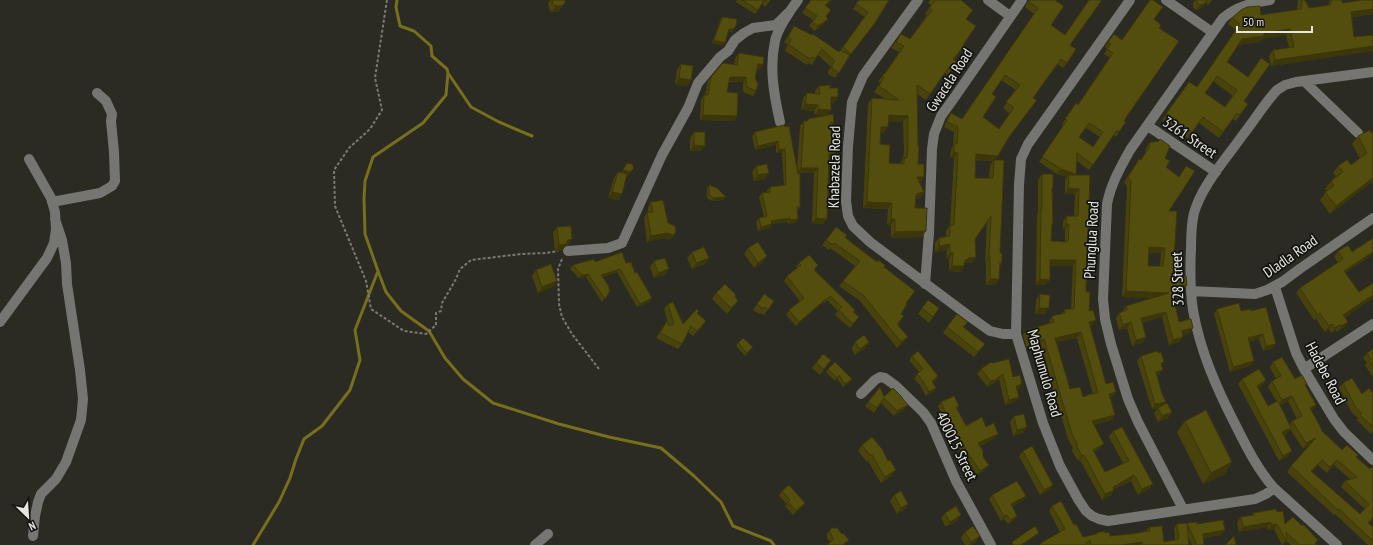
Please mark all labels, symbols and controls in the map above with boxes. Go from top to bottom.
scale bar [1237,8,1312,34]
text: 50 m [1243,14,1264,29]
street label: Gwacela Road [921,45,977,115]
street label: 3261 Street [1159,112,1221,162]
street label: Khabazela Road [824,126,844,208]
street label: Phunglua Road [1079,201,1103,279]
street label: Dladla Road [1259,230,1321,282]
street label: 328 Street [1167,251,1187,307]
street label: Maphumulo Road [1023,327,1067,419]
street label: Hadebe Road [1302,338,1350,408]
street label: 400015 Street [932,408,982,484]
north arrow [8,497,48,537]
text: N [27,518,38,534]

